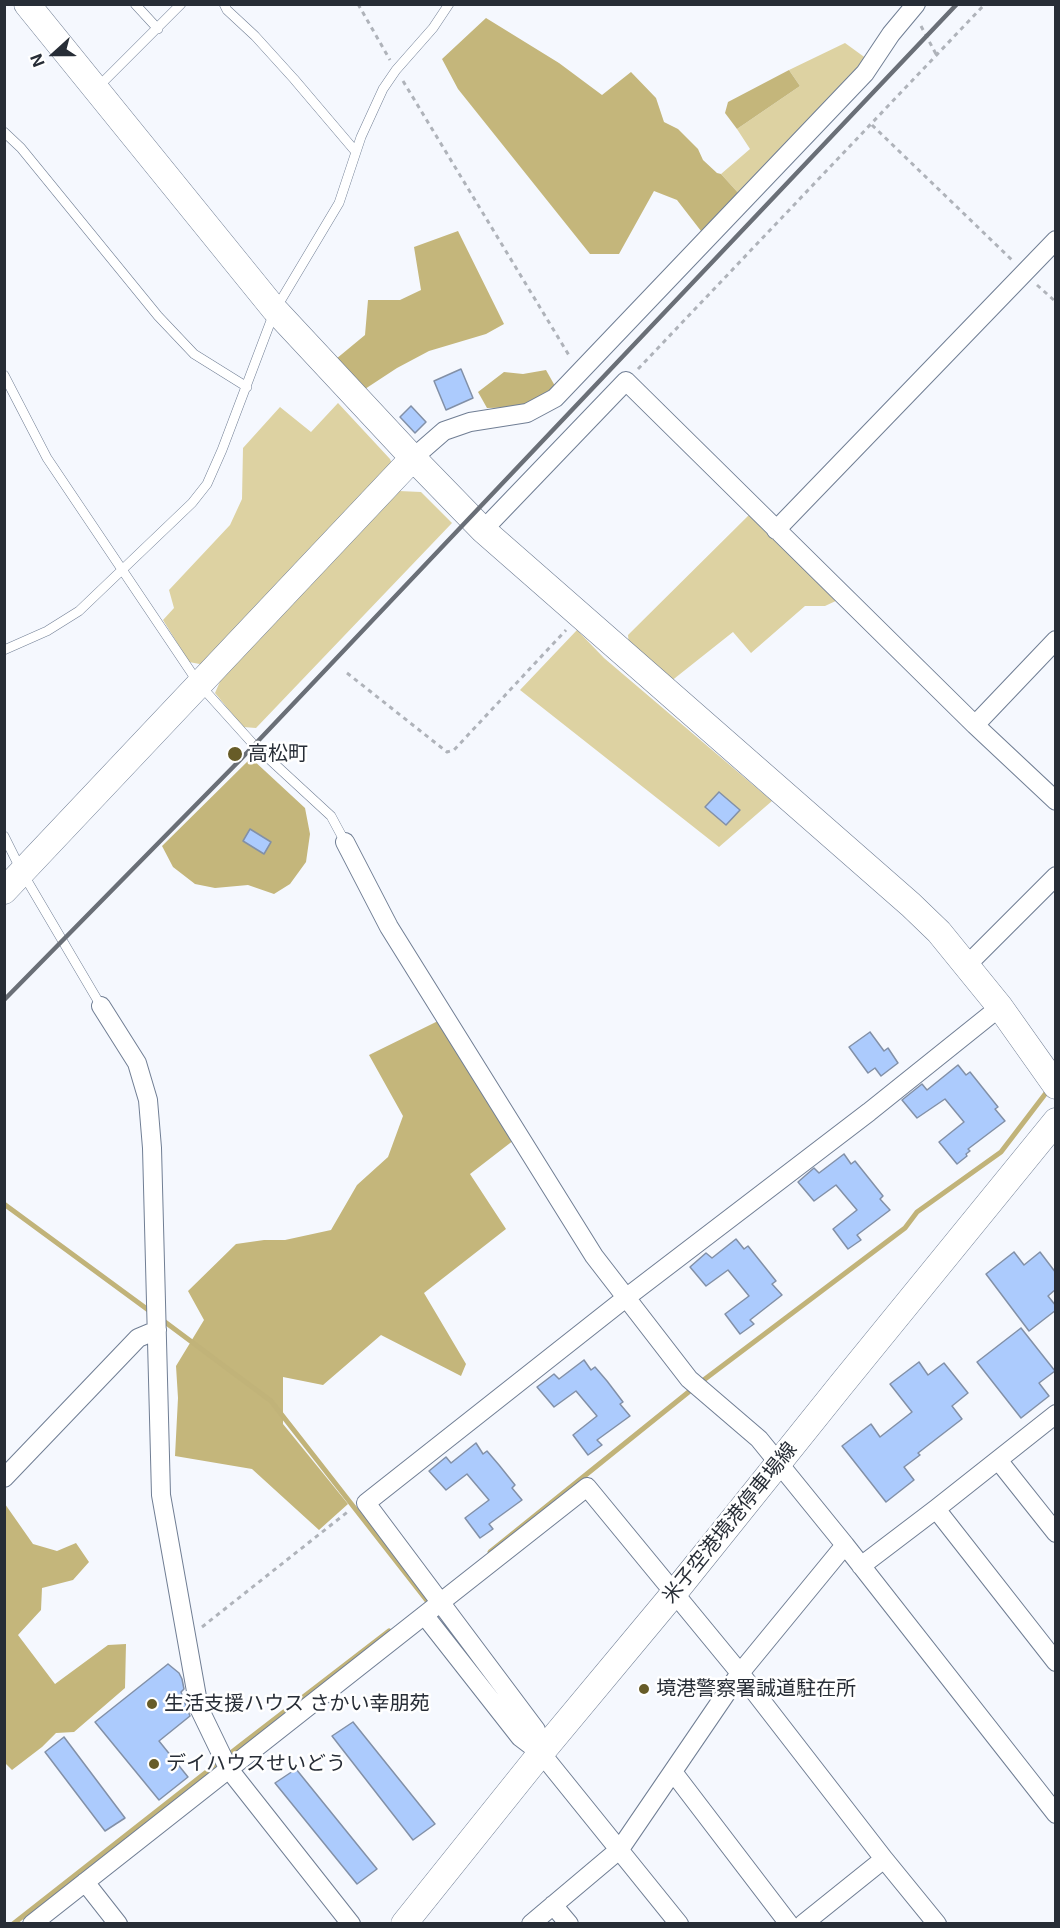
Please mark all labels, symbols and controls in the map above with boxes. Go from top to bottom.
north arrow [24,24,84,84]
text: N [26,51,49,70]
place label: 高松町 [248,742,308,766]
marker: 高松町 [226,745,244,763]
street label: 米子空港境港停車場線 [658,1438,802,1608]
place label: 境港警察署誠道駐在所 [656,1677,856,1701]
marker: 境港警察署誠道駐在所 [637,1682,651,1696]
place label: 生活支援ハウス さかい幸朋苑 [164,1692,430,1716]
marker: 生活支援ハウス さかい幸朋苑 [145,1697,159,1711]
place label: デイハウスせいどう [166,1752,346,1776]
marker: デイハウスせいどう [147,1757,161,1771]

